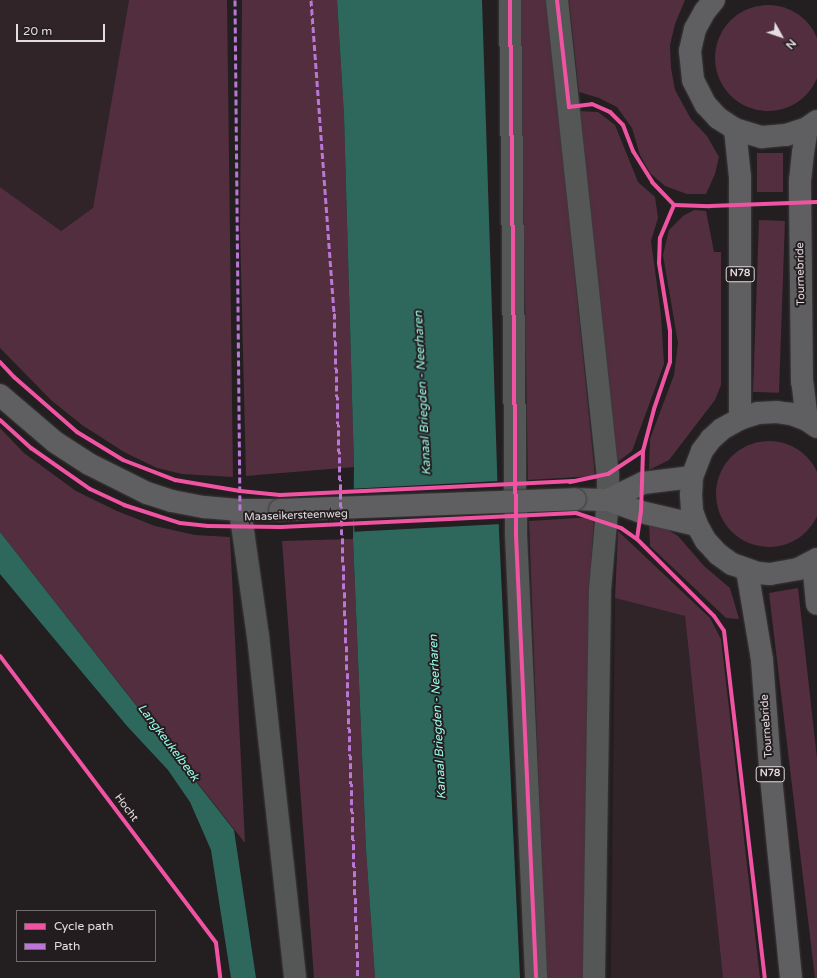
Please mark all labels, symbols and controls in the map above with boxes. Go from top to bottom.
scale bar [18,16,107,42]
north arrow [761,16,801,56]
text: 20 m [23,24,52,38]
text: N [783,36,798,52]
street label: Tournebride [794,242,808,306]
road number: N78 [725,266,755,282]
water label: Kanaal Briegden - Neerharen [411,310,435,476]
street label: Maaseikersteenweg [244,508,348,524]
water label: Kanaal Briegden - Neerharen [426,634,450,800]
street label: Tournebride [758,694,776,758]
water label: Langkeukelbeek [134,702,202,784]
road number: N78 [755,766,785,782]
street label: Hocht [111,791,141,825]
legend [16,910,156,962]
text: Cycle path [54,919,113,933]
text: Path [54,939,80,953]

